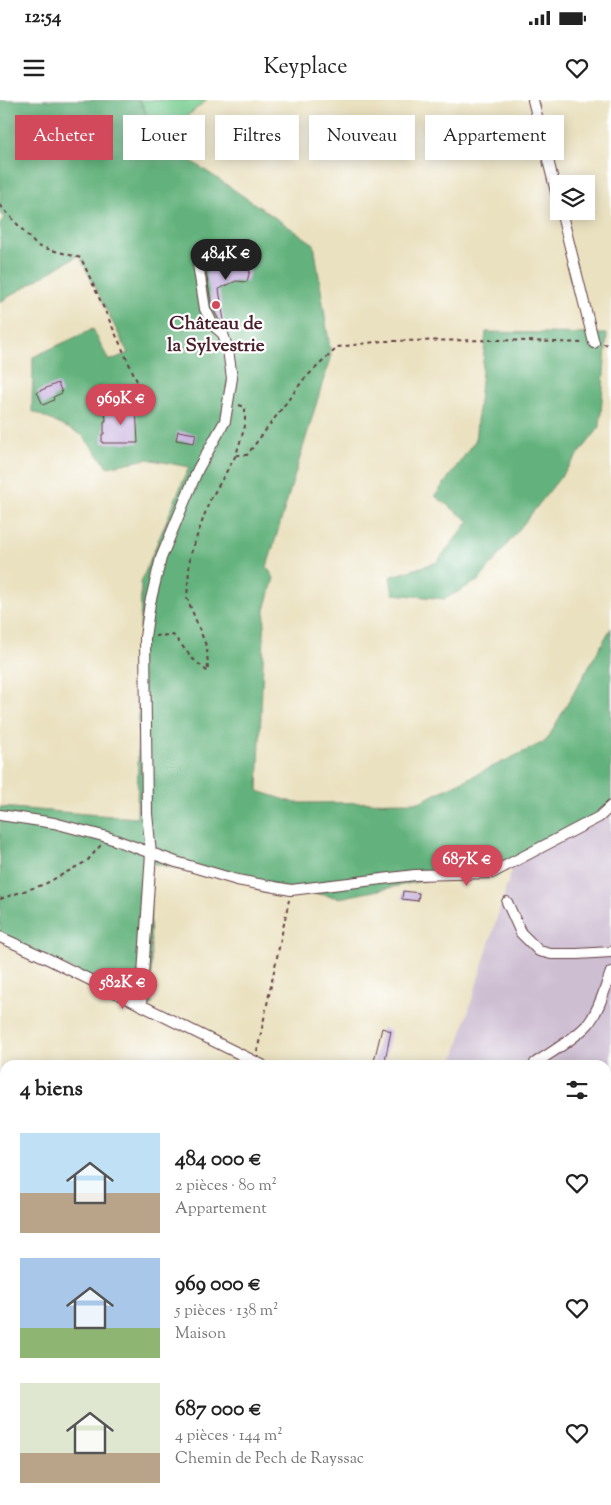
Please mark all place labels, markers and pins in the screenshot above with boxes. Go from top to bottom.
pin: 484K € [185,238,267,281]
marker: Château de la Sylvestrie [210,299,222,311]
place label: Château de la Sylvestrie [167,311,265,360]
pin: 969K € [80,384,162,426]
pin: 687K € [426,844,508,887]
pin: 582K € [82,968,164,1010]

